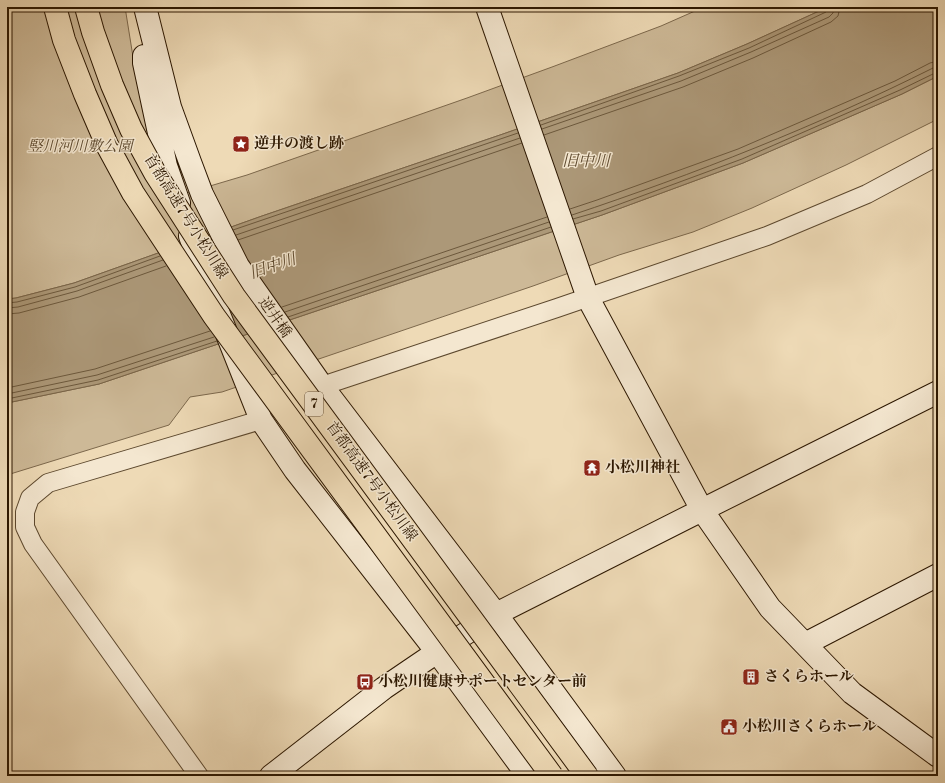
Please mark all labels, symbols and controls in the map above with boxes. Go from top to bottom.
place icon: 逆井の渡し跡 [231,134,251,154]
place label: 逆井の渡し跡 [254,135,344,152]
park label: 竪川河川敷公園 [27,138,135,155]
street label: 首都高速7号小松川線 [141,151,231,282]
water label: 旧中川 [562,152,612,170]
water label: 旧中川 [247,249,300,282]
street label: 逆井橋 [255,294,295,341]
road number: 7 [305,392,323,416]
street label: 首都高速7号小松川線 [323,418,421,545]
temple icon: 小松川神社 [582,458,602,478]
place label: 小松川神社 [605,459,680,476]
building icon: さくらホール [741,667,761,687]
place label: さくらホール [764,668,854,685]
bus stop icon: 小松川健康サポートセンター前 [355,672,375,692]
place label: 小松川健康サポートセンター前 [378,673,587,690]
public building icon: 小松川さくらホール [719,717,739,737]
place label: 小松川さくらホール [742,718,877,735]

